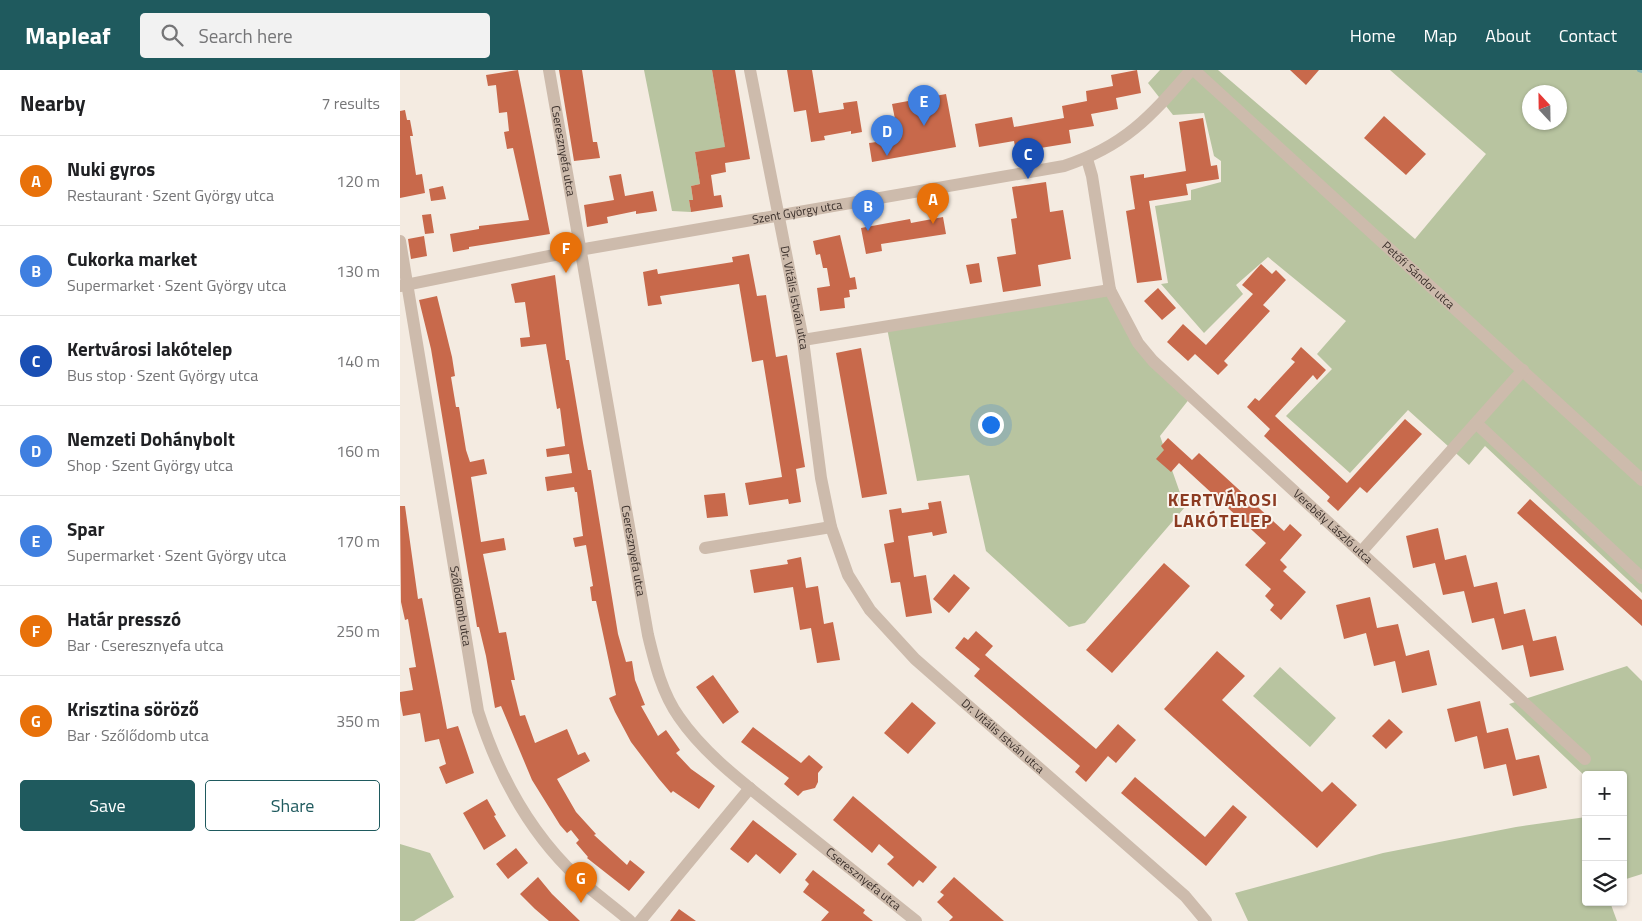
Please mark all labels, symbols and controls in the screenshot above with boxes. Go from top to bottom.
search box [140,13,490,58]
text: Mapleaf [25,17,110,53]
icon: search [158,21,186,49]
text: Search here [198,21,293,50]
text: Home [1350,22,1396,49]
text: Map [1424,22,1457,49]
text: About [1485,22,1531,49]
text: Contact [1559,22,1617,49]
pin: E [908,85,940,126]
north arrow [1522,85,1567,130]
text: Nearby [20,87,85,119]
text: 7 results [321,91,380,115]
street label: Cseresznyefa utca [546,104,581,198]
pin: D [871,115,903,156]
pin: C [1012,138,1044,179]
text: Nuki gyros [67,154,155,183]
text: A [31,169,41,193]
text: 120 m [336,169,380,193]
text: Restaurant · Szent György utca [67,183,274,207]
pin: A [917,183,949,224]
pin: B [852,190,884,231]
street label: Szent György utca [751,195,844,229]
pin: F [550,232,582,273]
street label: Petőfi Sándor utca [1378,236,1459,313]
text: Cukorka market [67,244,197,273]
street label: Dr. Vitális István utca [776,244,814,351]
text: B [31,259,41,283]
text: 130 m [336,259,380,283]
text: Supermarket · Szent György utca [67,273,286,297]
text: Kertvárosi lakótelep [67,334,232,363]
text: C [32,349,40,373]
text: 140 m [336,349,380,373]
text: Bus stop · Szent György utca [67,363,258,387]
your location [978,412,1004,438]
text: Nemzeti Dohánybolt [67,424,235,453]
text: D [31,439,41,463]
text: 160 m [336,439,380,463]
text: Shop · Szent György utca [67,453,233,477]
street label: Verebély László utca [1289,484,1377,568]
district label: KERTVÁROSI LAKÓTELEP [1168,486,1278,534]
street label: Cseresznyefa utca [616,504,651,598]
text: Spar [67,514,104,543]
text: E [32,529,40,553]
text: 170 m [336,529,380,553]
text: Supermarket · Szent György utca [67,543,286,567]
street label: Szőlődomb utca [445,564,477,647]
text: Határ presszó [67,604,181,633]
text: F [32,619,40,643]
text: 250 m [336,619,380,643]
text: Bar · Cseresznyefa utca [67,633,223,657]
text: Krisztina söröző [67,694,199,723]
street label: Dr. Vitális István utca [957,694,1049,778]
text: G [31,709,41,733]
text: 350 m [336,709,380,733]
text: Bar · Szőlődomb utca [67,723,209,747]
map controls [1582,771,1627,906]
button: + [1582,771,1627,816]
button: Save [20,780,195,831]
button: Share [205,780,380,831]
button: − [1582,816,1627,861]
street label: Cseresznyefa utca [822,842,906,915]
button: layers [1582,861,1627,906]
pin: G [565,862,597,903]

